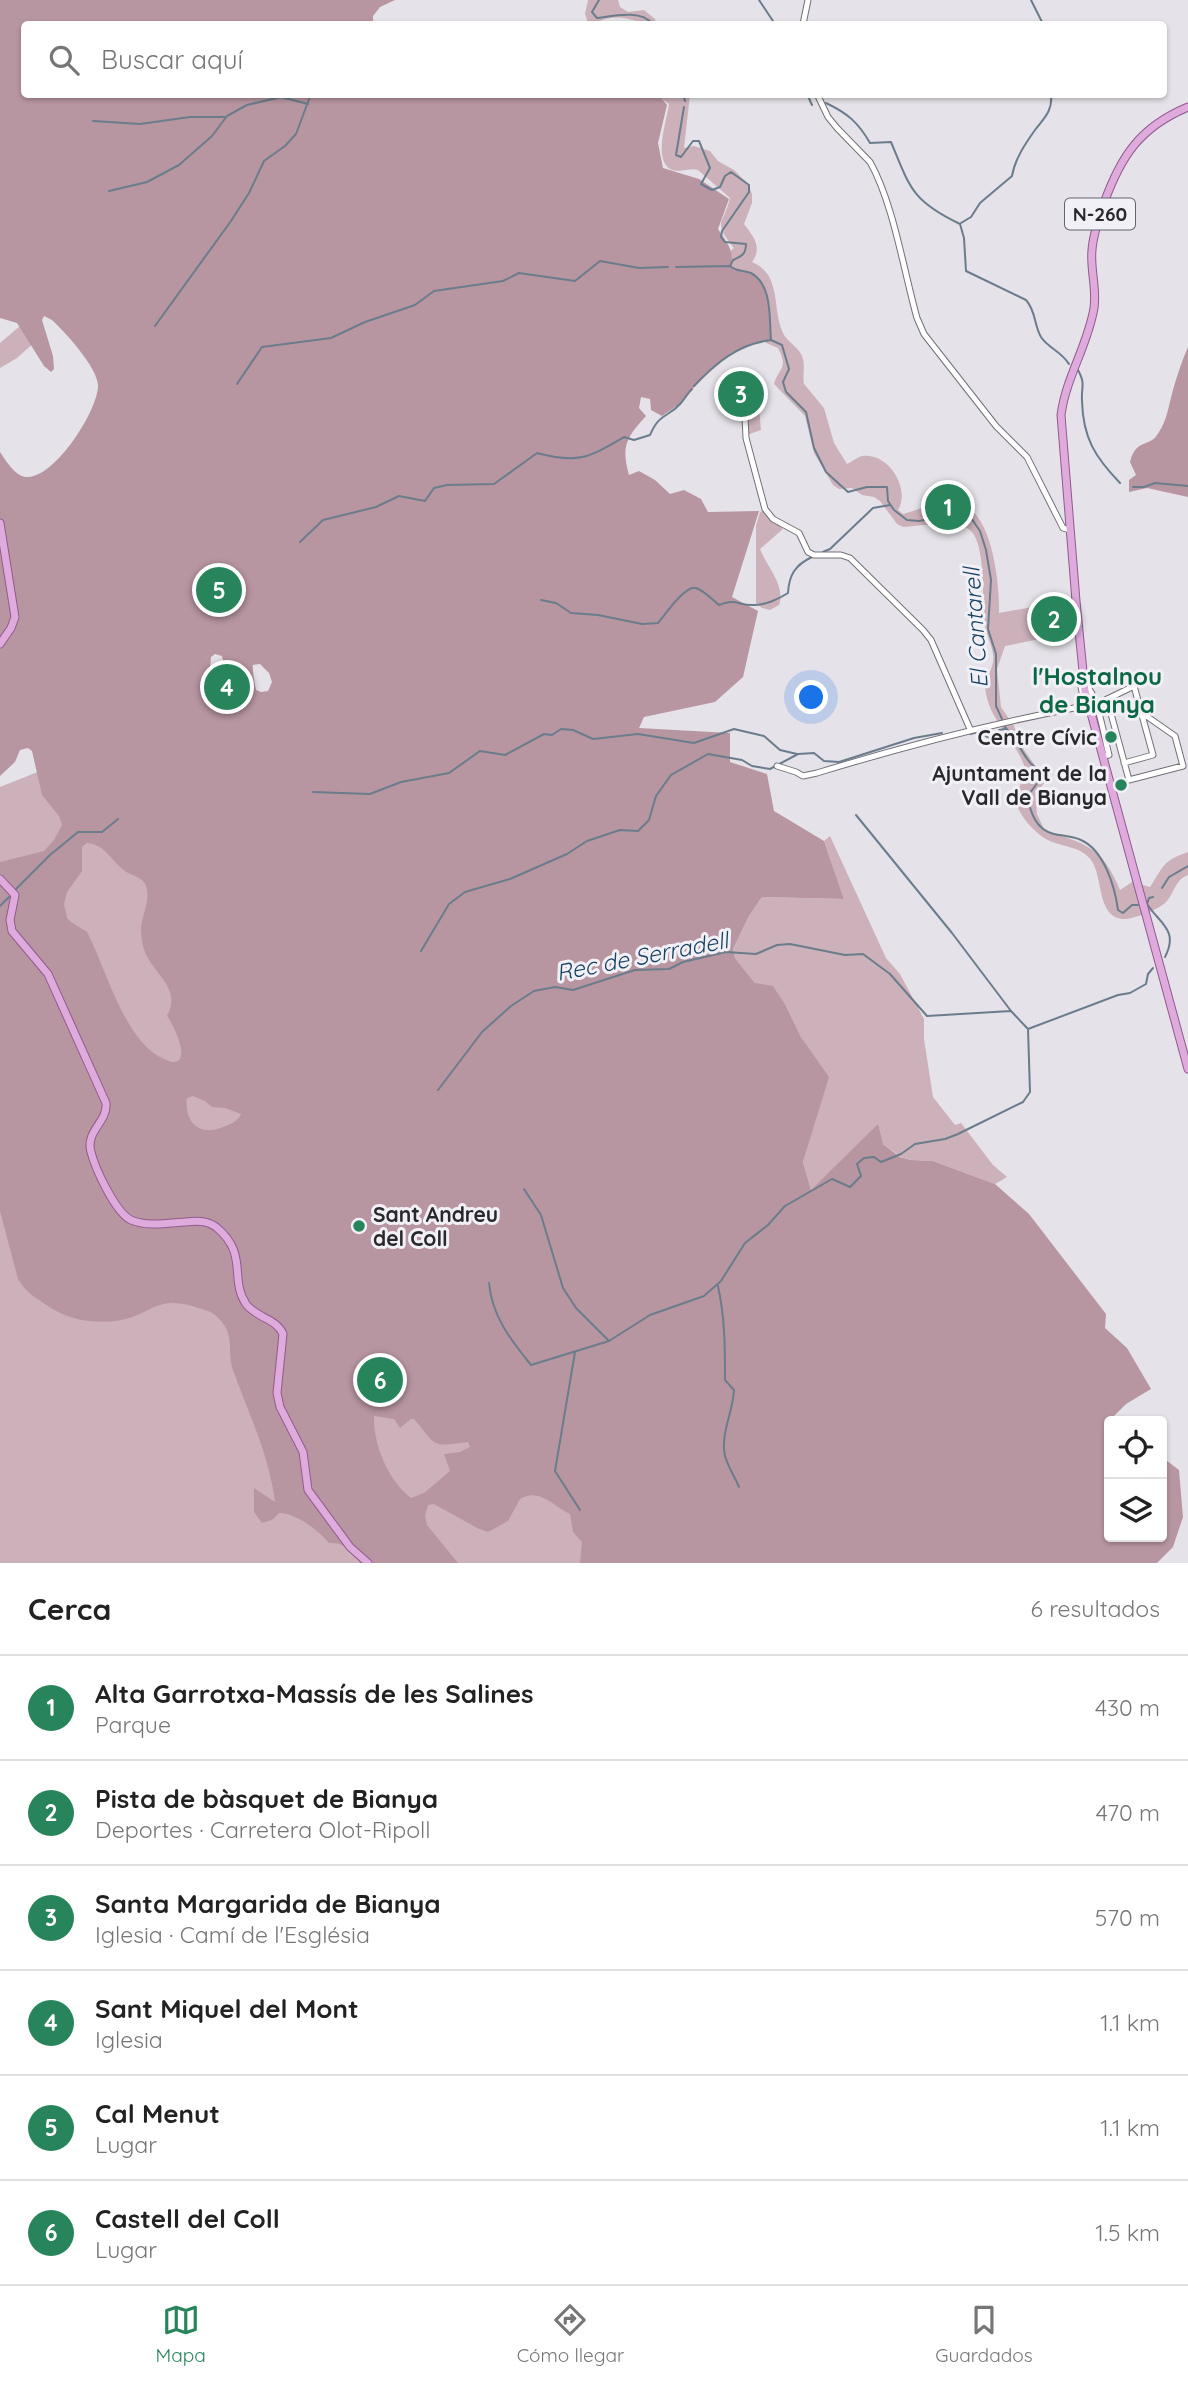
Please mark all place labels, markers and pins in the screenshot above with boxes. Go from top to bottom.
pin: 3 [718,368,764,420]
pin: 1 [925,481,971,533]
pin: 5 [196,564,242,616]
pin: 2 [1031,593,1077,645]
pin: 4 [204,661,250,713]
place label: Centre Cívic [978,724,1097,750]
marker: Centre Cívic [1103,729,1119,745]
place label: Ajuntament de la Vall de Bianya [932,760,1107,810]
marker: Ajuntament de la Vall de Bianya [1113,777,1129,793]
place label: Sant Andreu del Coll [373,1201,498,1251]
marker: Sant Andreu del Coll [351,1218,367,1234]
pin: 6 [357,1354,403,1406]

